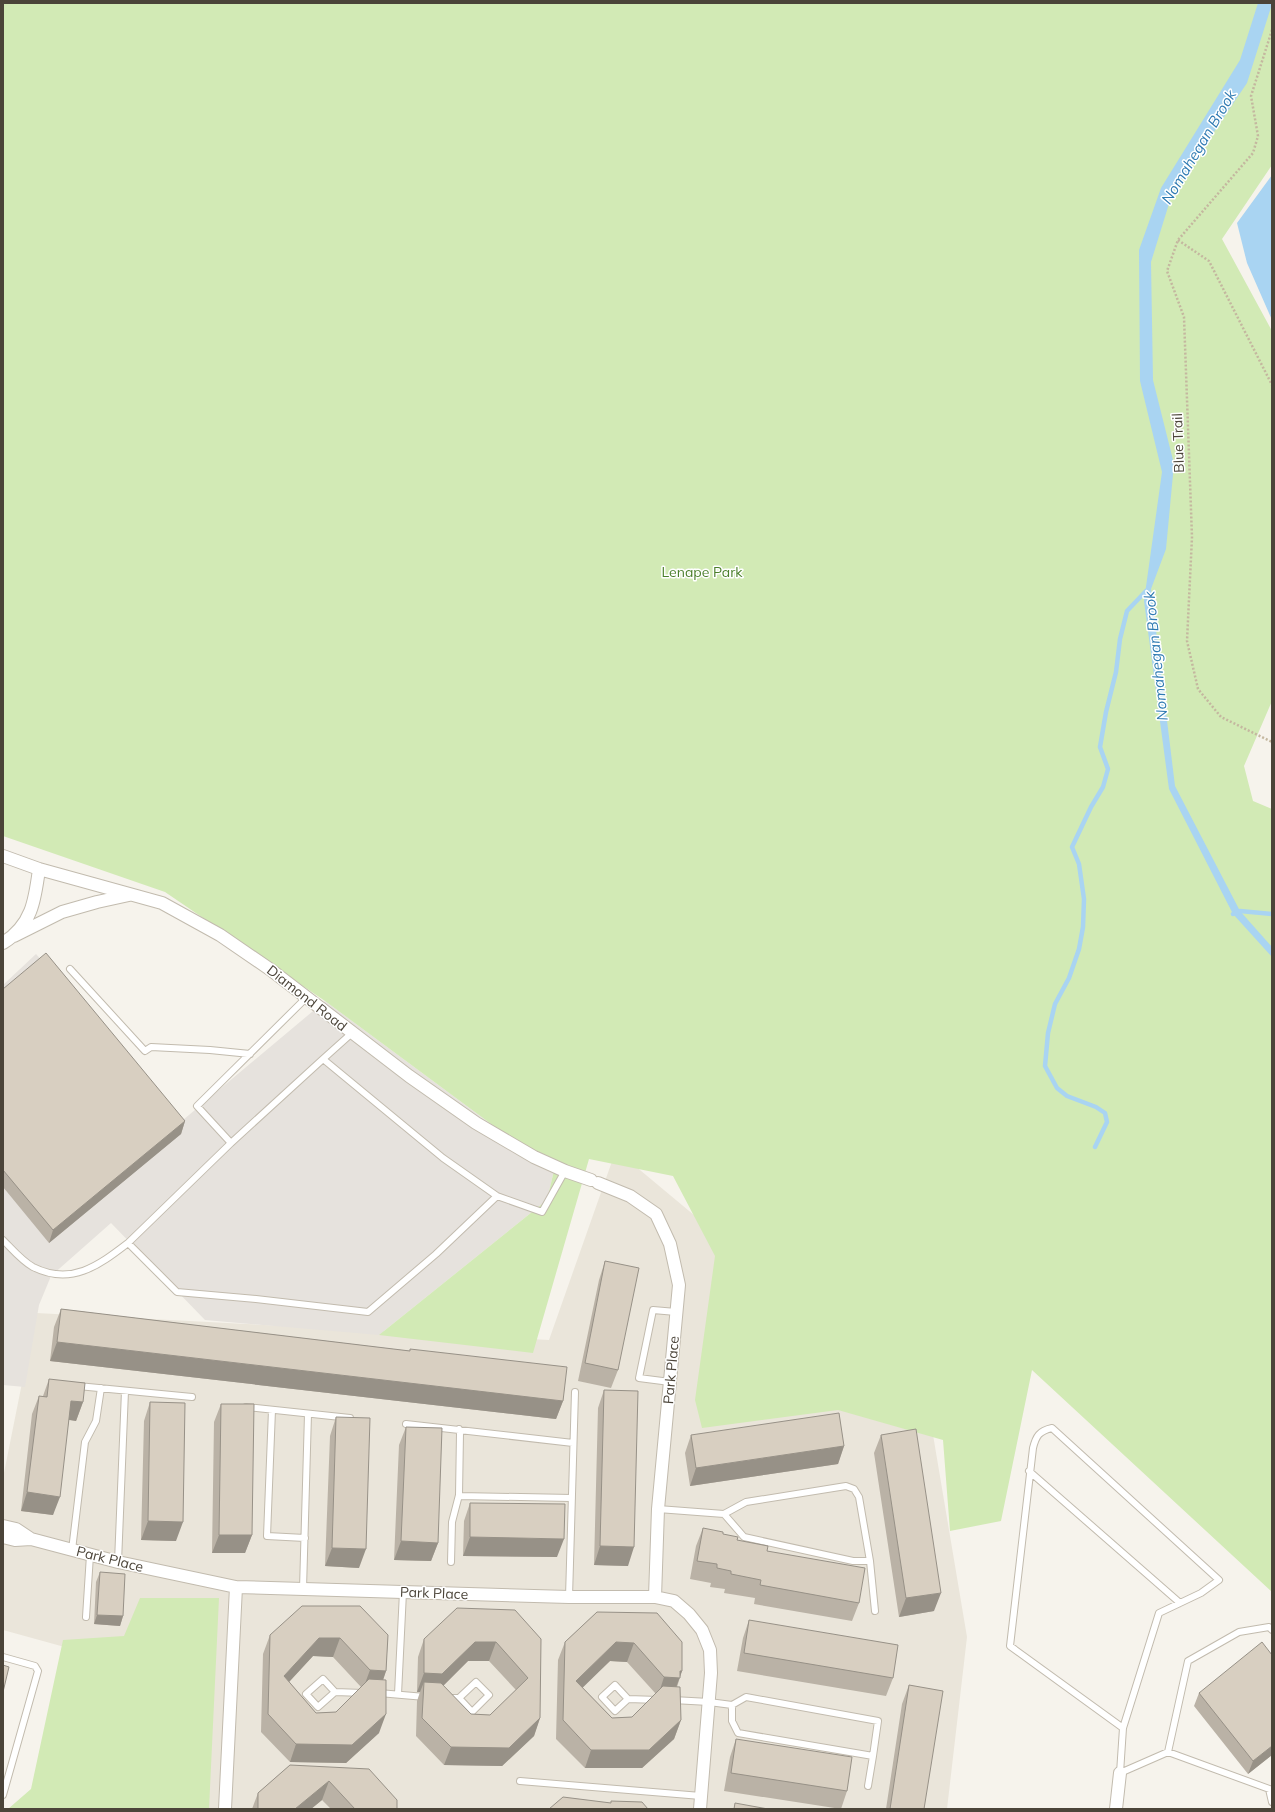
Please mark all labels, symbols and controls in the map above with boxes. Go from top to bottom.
water label: Nomahegan Brook [1157,85,1241,207]
street label: Blue Trail [1168,413,1188,473]
park label: Lenape Park [662,563,743,581]
water label: Nomahegan Brook [1139,589,1172,722]
street label: Diamond Road [263,961,351,1035]
street label: Park Place [659,1335,683,1405]
street label: Park Place [75,1542,145,1576]
street label: Park Place [400,1583,468,1603]

